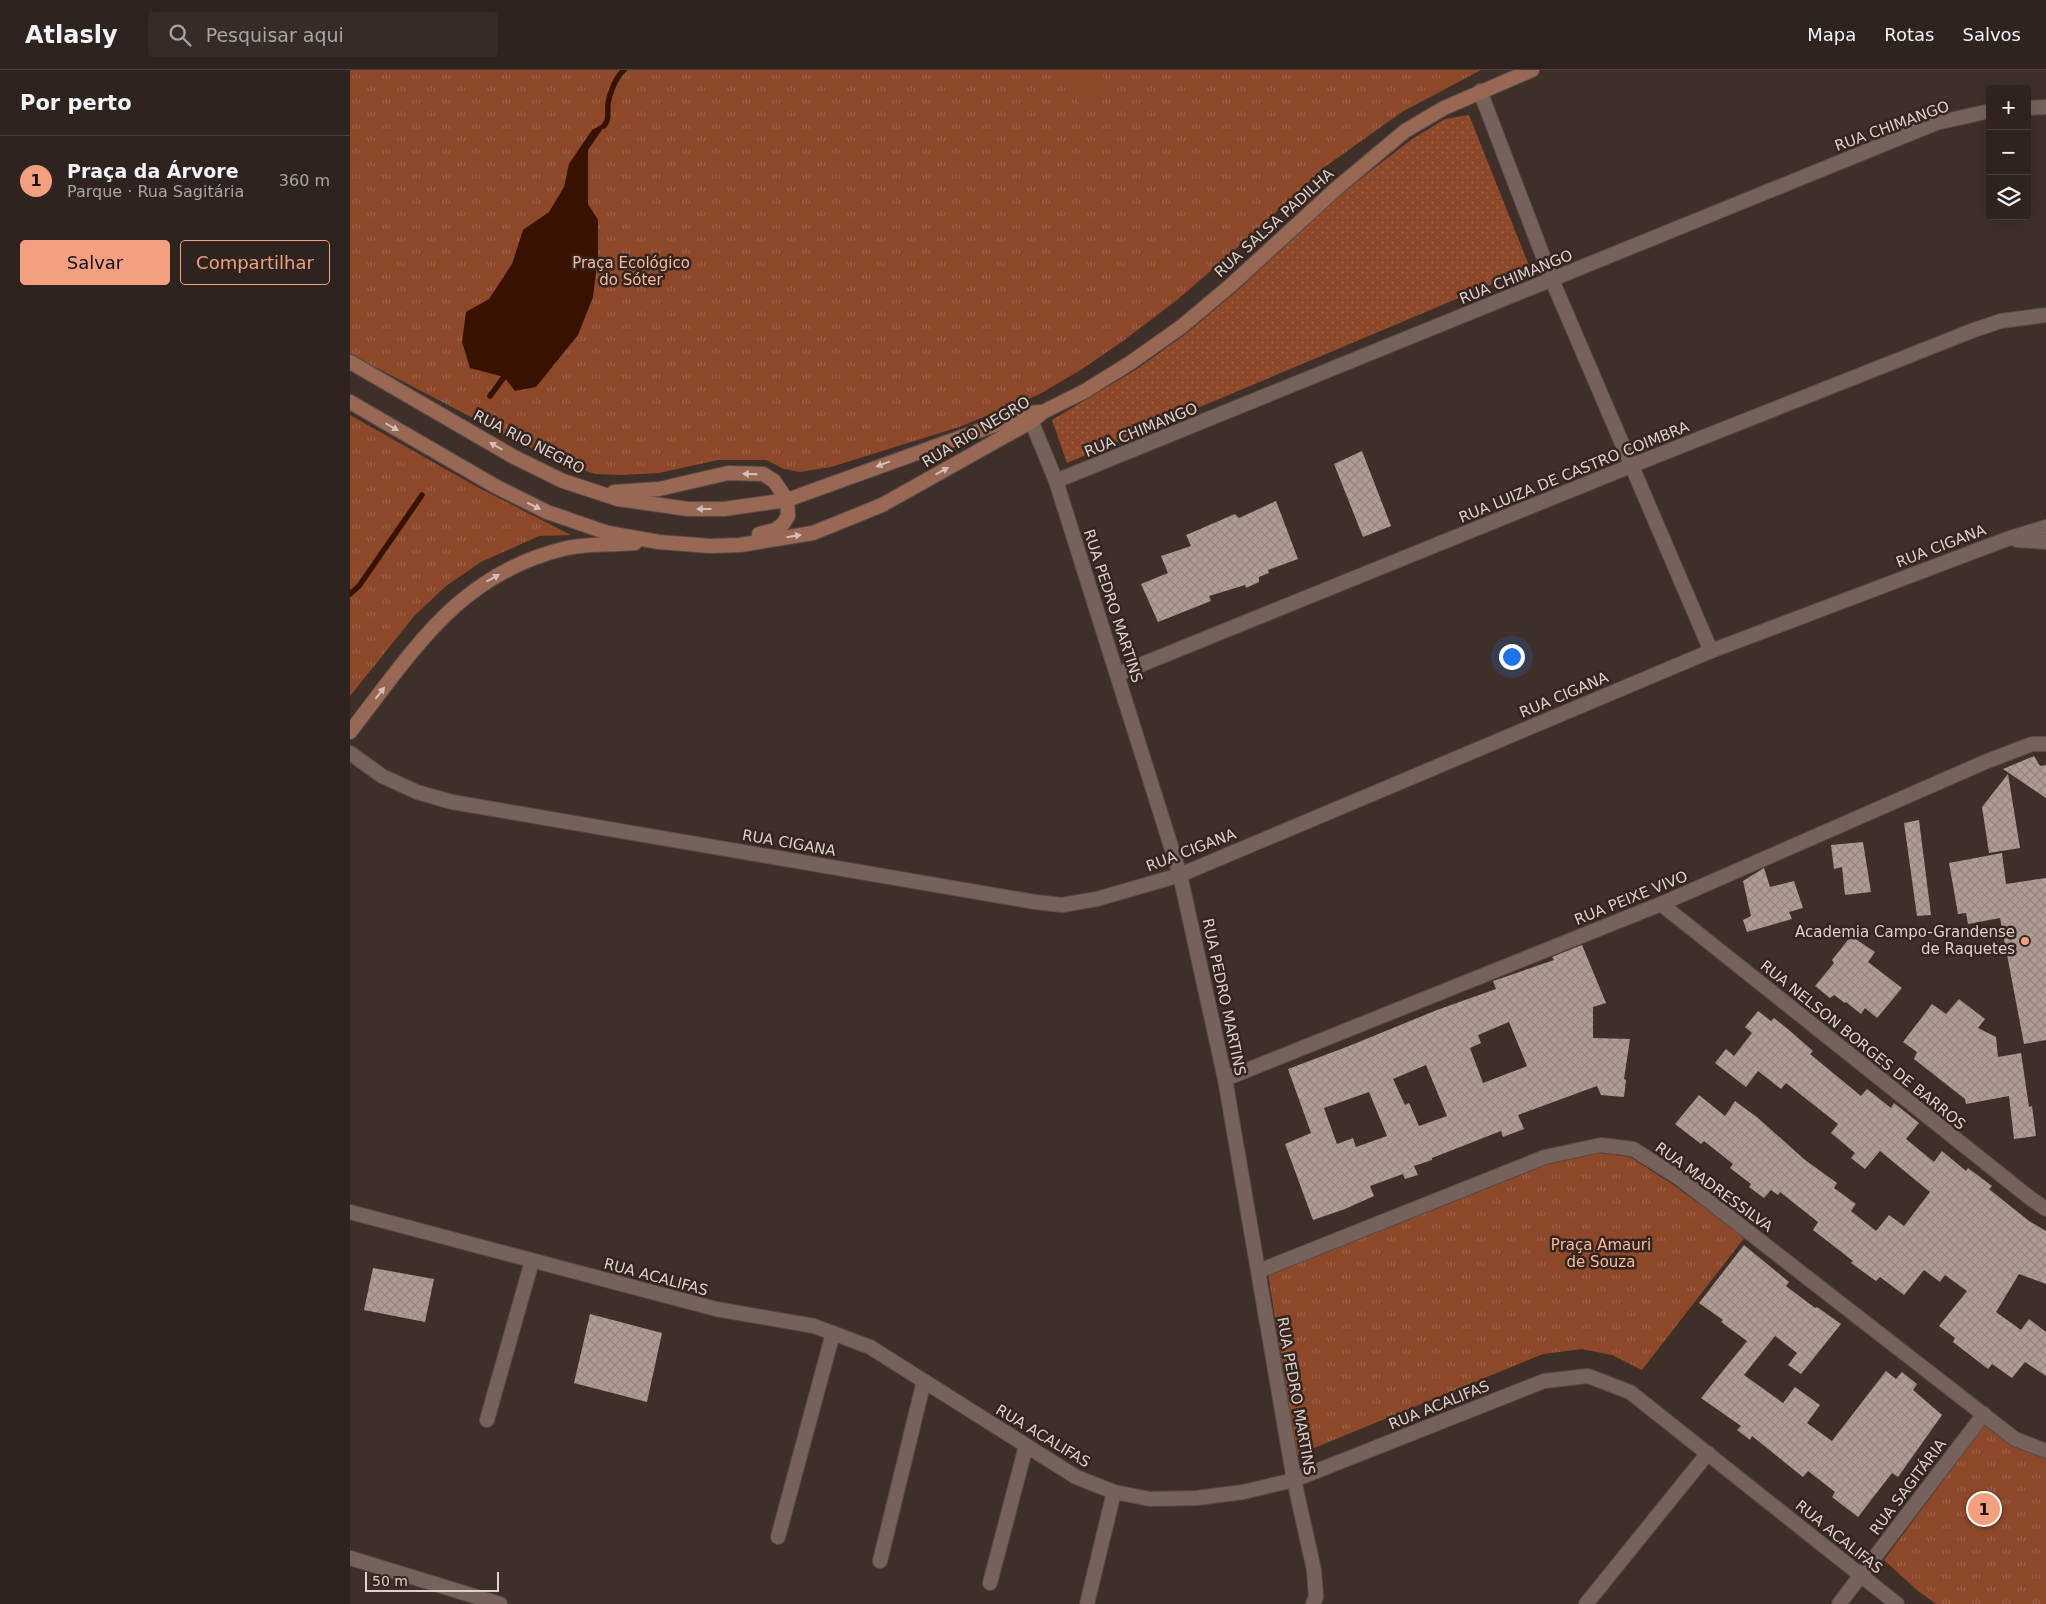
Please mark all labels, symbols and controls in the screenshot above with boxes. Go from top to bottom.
search box [148,12,498,57]
text: Atlasly [25,21,118,49]
icon: search [166,21,194,49]
text: Pesquisar aqui [206,24,344,46]
text: Mapa [1807,24,1856,45]
text: Rotas [1884,24,1935,45]
text: Salvos [1963,24,2021,45]
map controls [1986,85,2031,220]
button: + [1986,85,2031,130]
text: Por perto [20,91,132,115]
street label: RUA CHIMANGO [1832,97,1952,155]
button: − [1986,130,2031,175]
text: Praça da Árvore [67,160,239,182]
street label: RUA SALSA PADILHA [1211,164,1338,281]
text: 1 [30,171,42,190]
text: 360 m [279,171,330,190]
button: layers [1986,175,2031,220]
text: Parque · Rua Sagitária [67,182,244,201]
button: Salvar [20,240,170,285]
button: Compartilhar [180,240,330,285]
street label: RUA CHIMANGO [1457,246,1575,308]
park label: Praça Ecológico do Sóter [572,254,690,289]
street label: RUA RIO NEGRO [919,393,1033,471]
street label: RUA CHIMANGO [1082,399,1200,461]
street label: RUA RIO NEGRO [470,406,588,478]
street label: RUA LUIZA DE CASTRO COIMBRA [1456,417,1693,527]
one-way arrow [386,422,399,431]
one-way arrow [489,442,503,451]
one-way arrow [875,460,890,468]
one-way arrow [935,467,949,476]
one-way arrow [742,469,758,477]
one-way arrow [527,502,541,510]
one-way arrow [695,505,711,513]
street label: RUA CIGANA [1894,520,1989,571]
street label: RUA PEDRO MARTINS [1080,527,1146,685]
one-way arrow [786,531,802,539]
one-way arrow [485,574,500,582]
your location [1499,644,1525,670]
street label: RUA CIGANA [1517,668,1612,722]
one-way arrow [375,686,385,700]
street label: RUA CIGANA [1144,824,1239,875]
street label: RUA CIGANA [741,826,838,860]
street label: RUA PEIXE VIVO [1572,867,1690,929]
street label: RUA PEDRO MARTINS [1199,917,1249,1077]
place label: Academia Campo-Grandense de Raquetes [1795,923,2015,958]
marker: Academia Campo-Grandense de Raquetes [2019,935,2031,947]
street label: RUA NELSON BORGES DE BARROS [1757,957,1969,1133]
street label: RUA MADRESSILVA [1652,1138,1777,1236]
park label: Praça Amauri de Souza [1551,1236,1651,1271]
street label: RUA ACALIFAS [602,1254,710,1300]
street label: RUA PEDRO MARTINS [1273,1315,1319,1477]
street label: RUA ACALIFAS [1386,1377,1492,1433]
street label: RUA ACALIFAS [993,1401,1093,1471]
street label: RUA SAGITÁRIA [1865,1434,1950,1539]
pin: 1 [1968,1490,2000,1528]
street label: RUA ACALIFAS [1792,1496,1886,1578]
scale bar [365,1569,499,1592]
text: 50 m [372,1573,408,1589]

